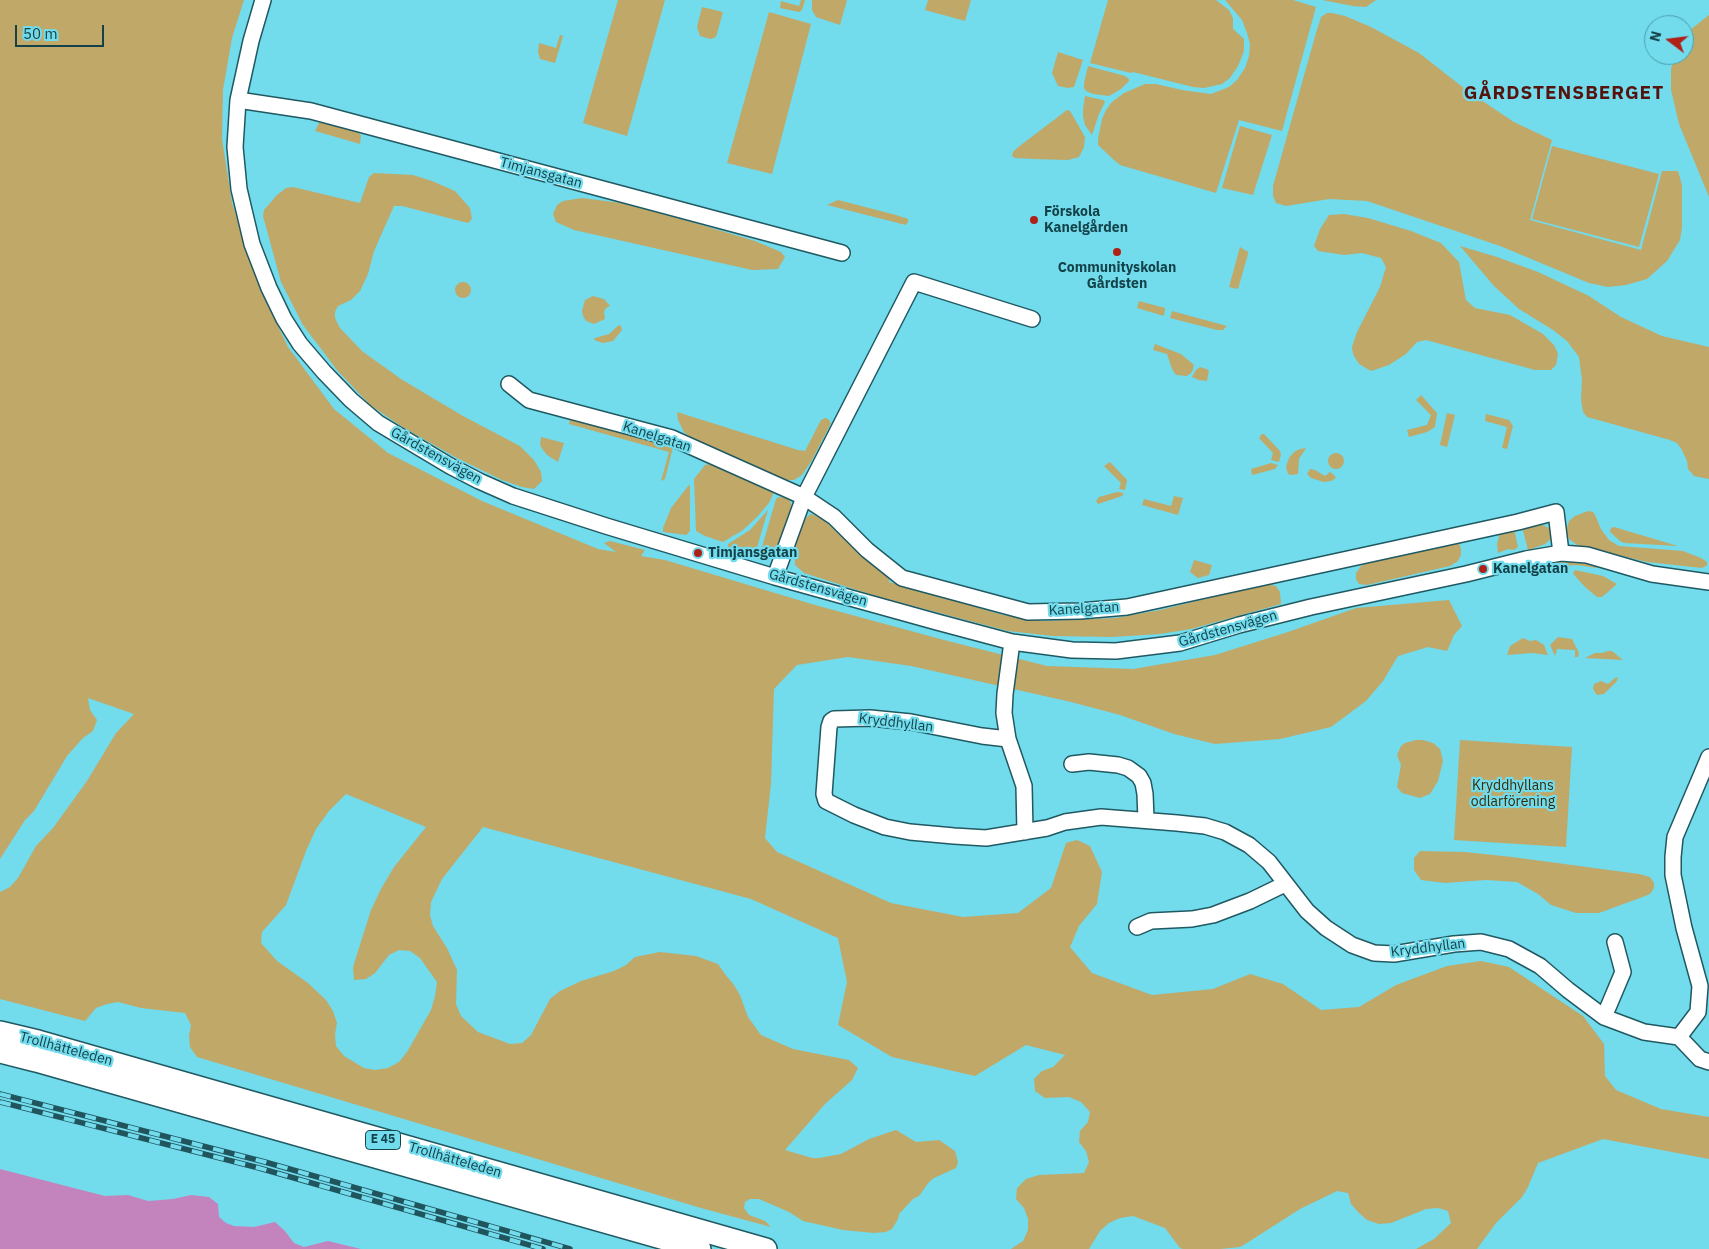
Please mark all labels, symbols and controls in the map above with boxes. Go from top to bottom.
scale bar [18,15,106,47]
north arrow [1644,15,1694,65]
text: 50 m [23,24,58,43]
text: N [1645,29,1665,44]
district label: GÅRDSTENSBERGET [1462,83,1666,105]
street label: Timjansgatan [498,154,584,192]
place label: Förskola Kanelgården [1044,204,1128,236]
marker: Förskola Kanelgården [1028,214,1040,226]
marker: Communityskolan Gårdsten [1111,246,1123,258]
place label: Communityskolan Gårdsten [1058,260,1176,292]
street label: Kanelgatan [621,418,693,456]
street label: Gårdstensvägen [388,424,484,488]
place label: Timjansgatan [708,545,797,561]
marker: Timjansgatan [692,547,704,559]
place label: Kanelgatan [1493,561,1568,577]
marker: Kanelgatan [1477,563,1489,575]
street label: Gårdstensvägen [767,566,869,610]
street label: Kanelgatan [1048,599,1120,619]
street label: Gårdstensvägen [1177,607,1279,651]
street label: Kryddhyllan [858,710,934,736]
park label: Kryddhyllans odlarförening [1471,778,1555,810]
street label: Kryddhyllan [1390,935,1466,961]
street label: Trollhätteleden [18,1028,114,1070]
road number: E 45 [366,1130,400,1150]
street label: Trollhätteleden [407,1139,503,1181]

